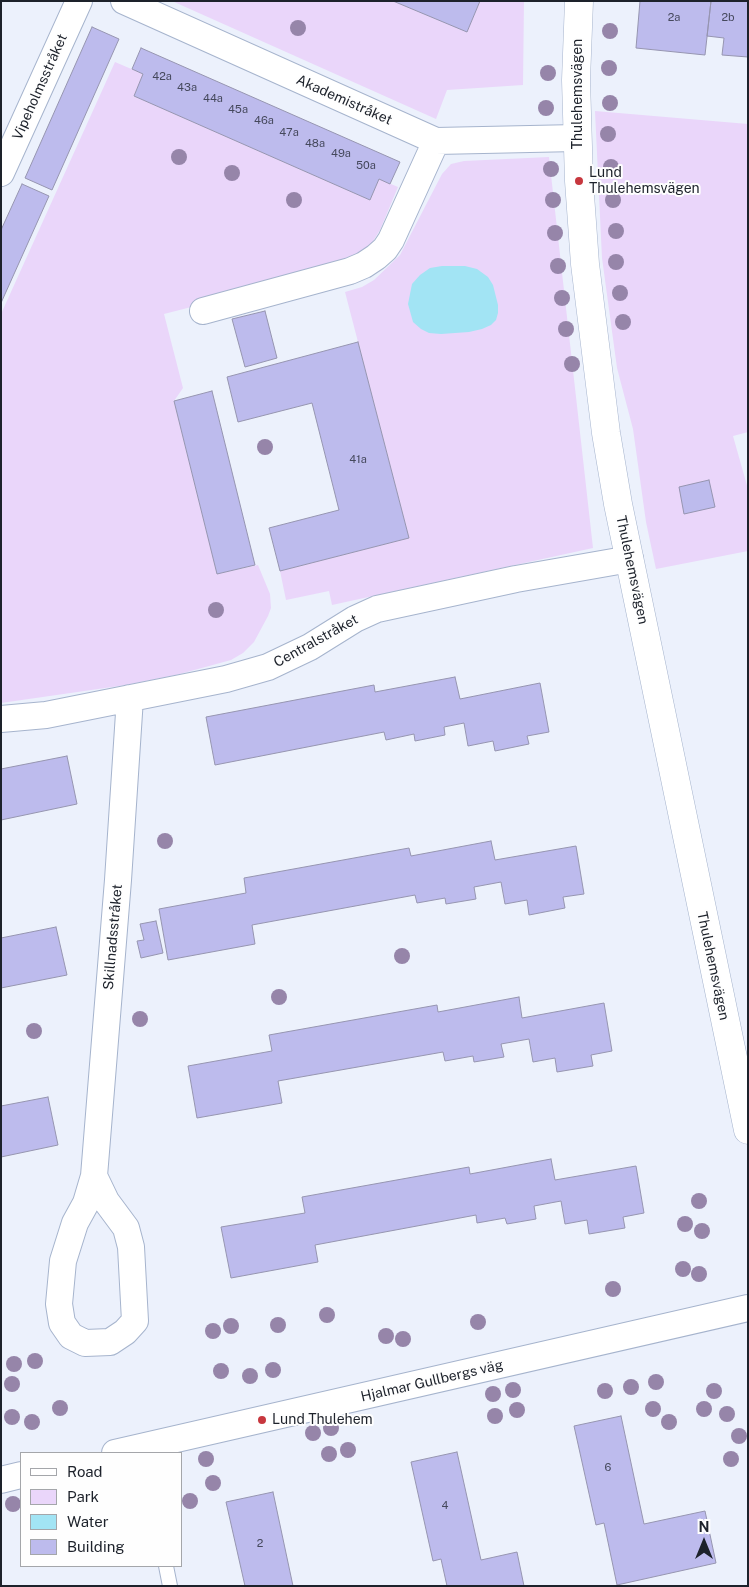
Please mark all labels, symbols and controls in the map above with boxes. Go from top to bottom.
house number: 2a [668,11,680,25]
house number: 2b [721,11,735,25]
street label: Vipeholmsstråket [9,31,71,143]
street label: Thulehemsvägen [570,39,586,149]
house number: 42a [152,70,172,84]
street label: Akademistråket [293,71,395,129]
house number: 43a [177,81,197,95]
house number: 44a [203,92,223,106]
house number: 45a [228,103,248,117]
house number: 46a [254,114,274,128]
house number: 47a [279,126,299,140]
house number: 48a [305,137,325,151]
house number: 49a [331,147,351,161]
house number: 50a [356,159,376,173]
place label: Lund Thulehemsvägen [589,165,700,198]
marker: Lund Thulehemsvägen [573,175,585,187]
house number: 41a [349,453,367,467]
street label: Thulehemsvägen [612,514,652,626]
street label: Centralstråket [271,611,361,671]
street label: Skillnadsstråket [100,883,126,991]
street label: Thulehemsvägen [693,910,733,1022]
street label: Hjalmar Gullbergs väg [359,1356,505,1406]
place label: Lund Thulehem [272,1412,373,1428]
marker: Lund Thulehem [256,1414,268,1426]
legend [20,1452,182,1567]
house number: 6 [605,1461,611,1475]
text: Road [67,1463,103,1480]
text: Park [67,1488,99,1505]
house number: 4 [442,1499,448,1513]
text: Water [67,1513,109,1530]
north arrow [679,1517,729,1567]
text: N [699,1519,709,1535]
house number: 2 [257,1537,263,1551]
text: Building [67,1538,125,1555]

